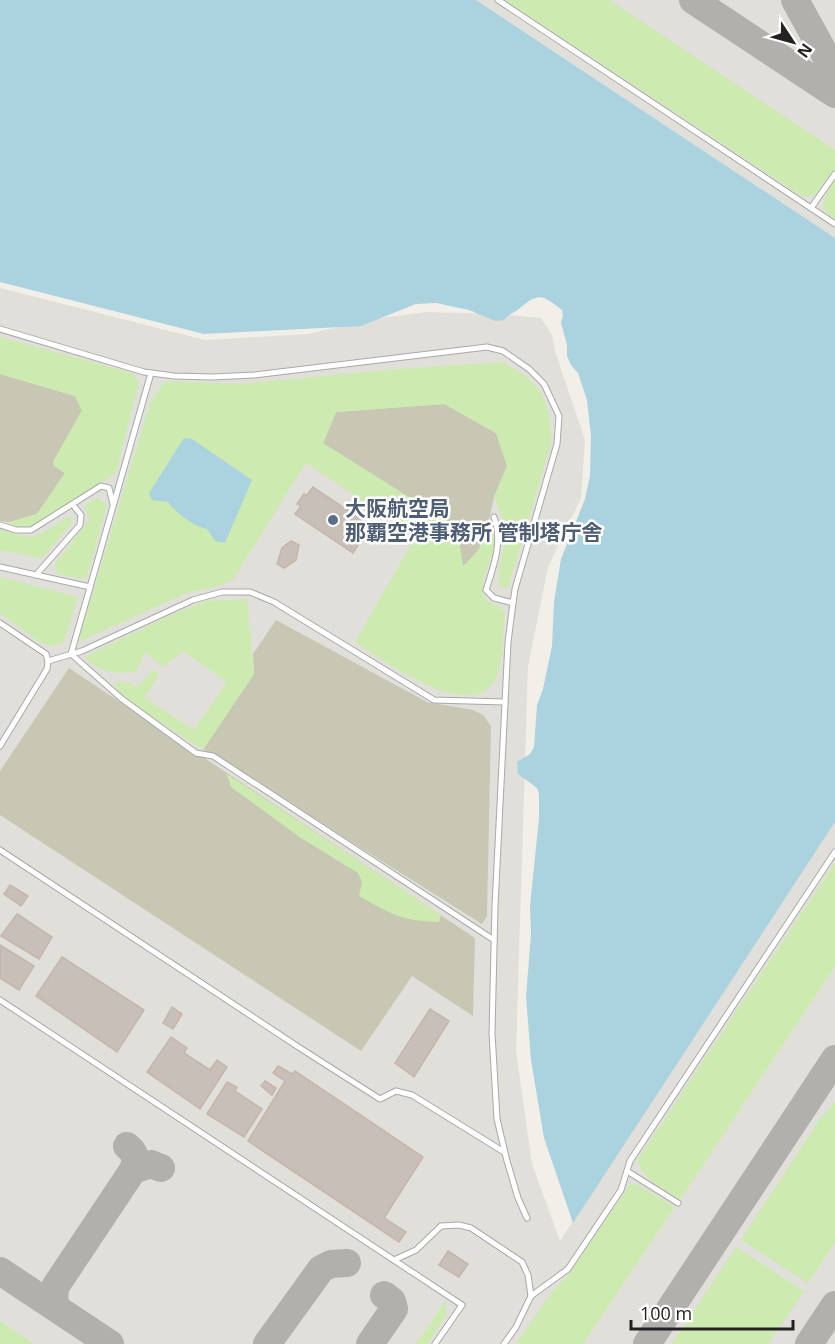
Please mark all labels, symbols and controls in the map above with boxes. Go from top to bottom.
north arrow [763,12,823,72]
text: N [792,39,818,63]
place label: 大阪航空局 那覇空港事務所 管制塔庁舎 [345,494,602,546]
marker: 大阪航空局 那覇空港事務所 管制塔庁舎 [326,513,340,527]
scale bar [631,1293,793,1331]
text: 100 m [640,1301,692,1325]

